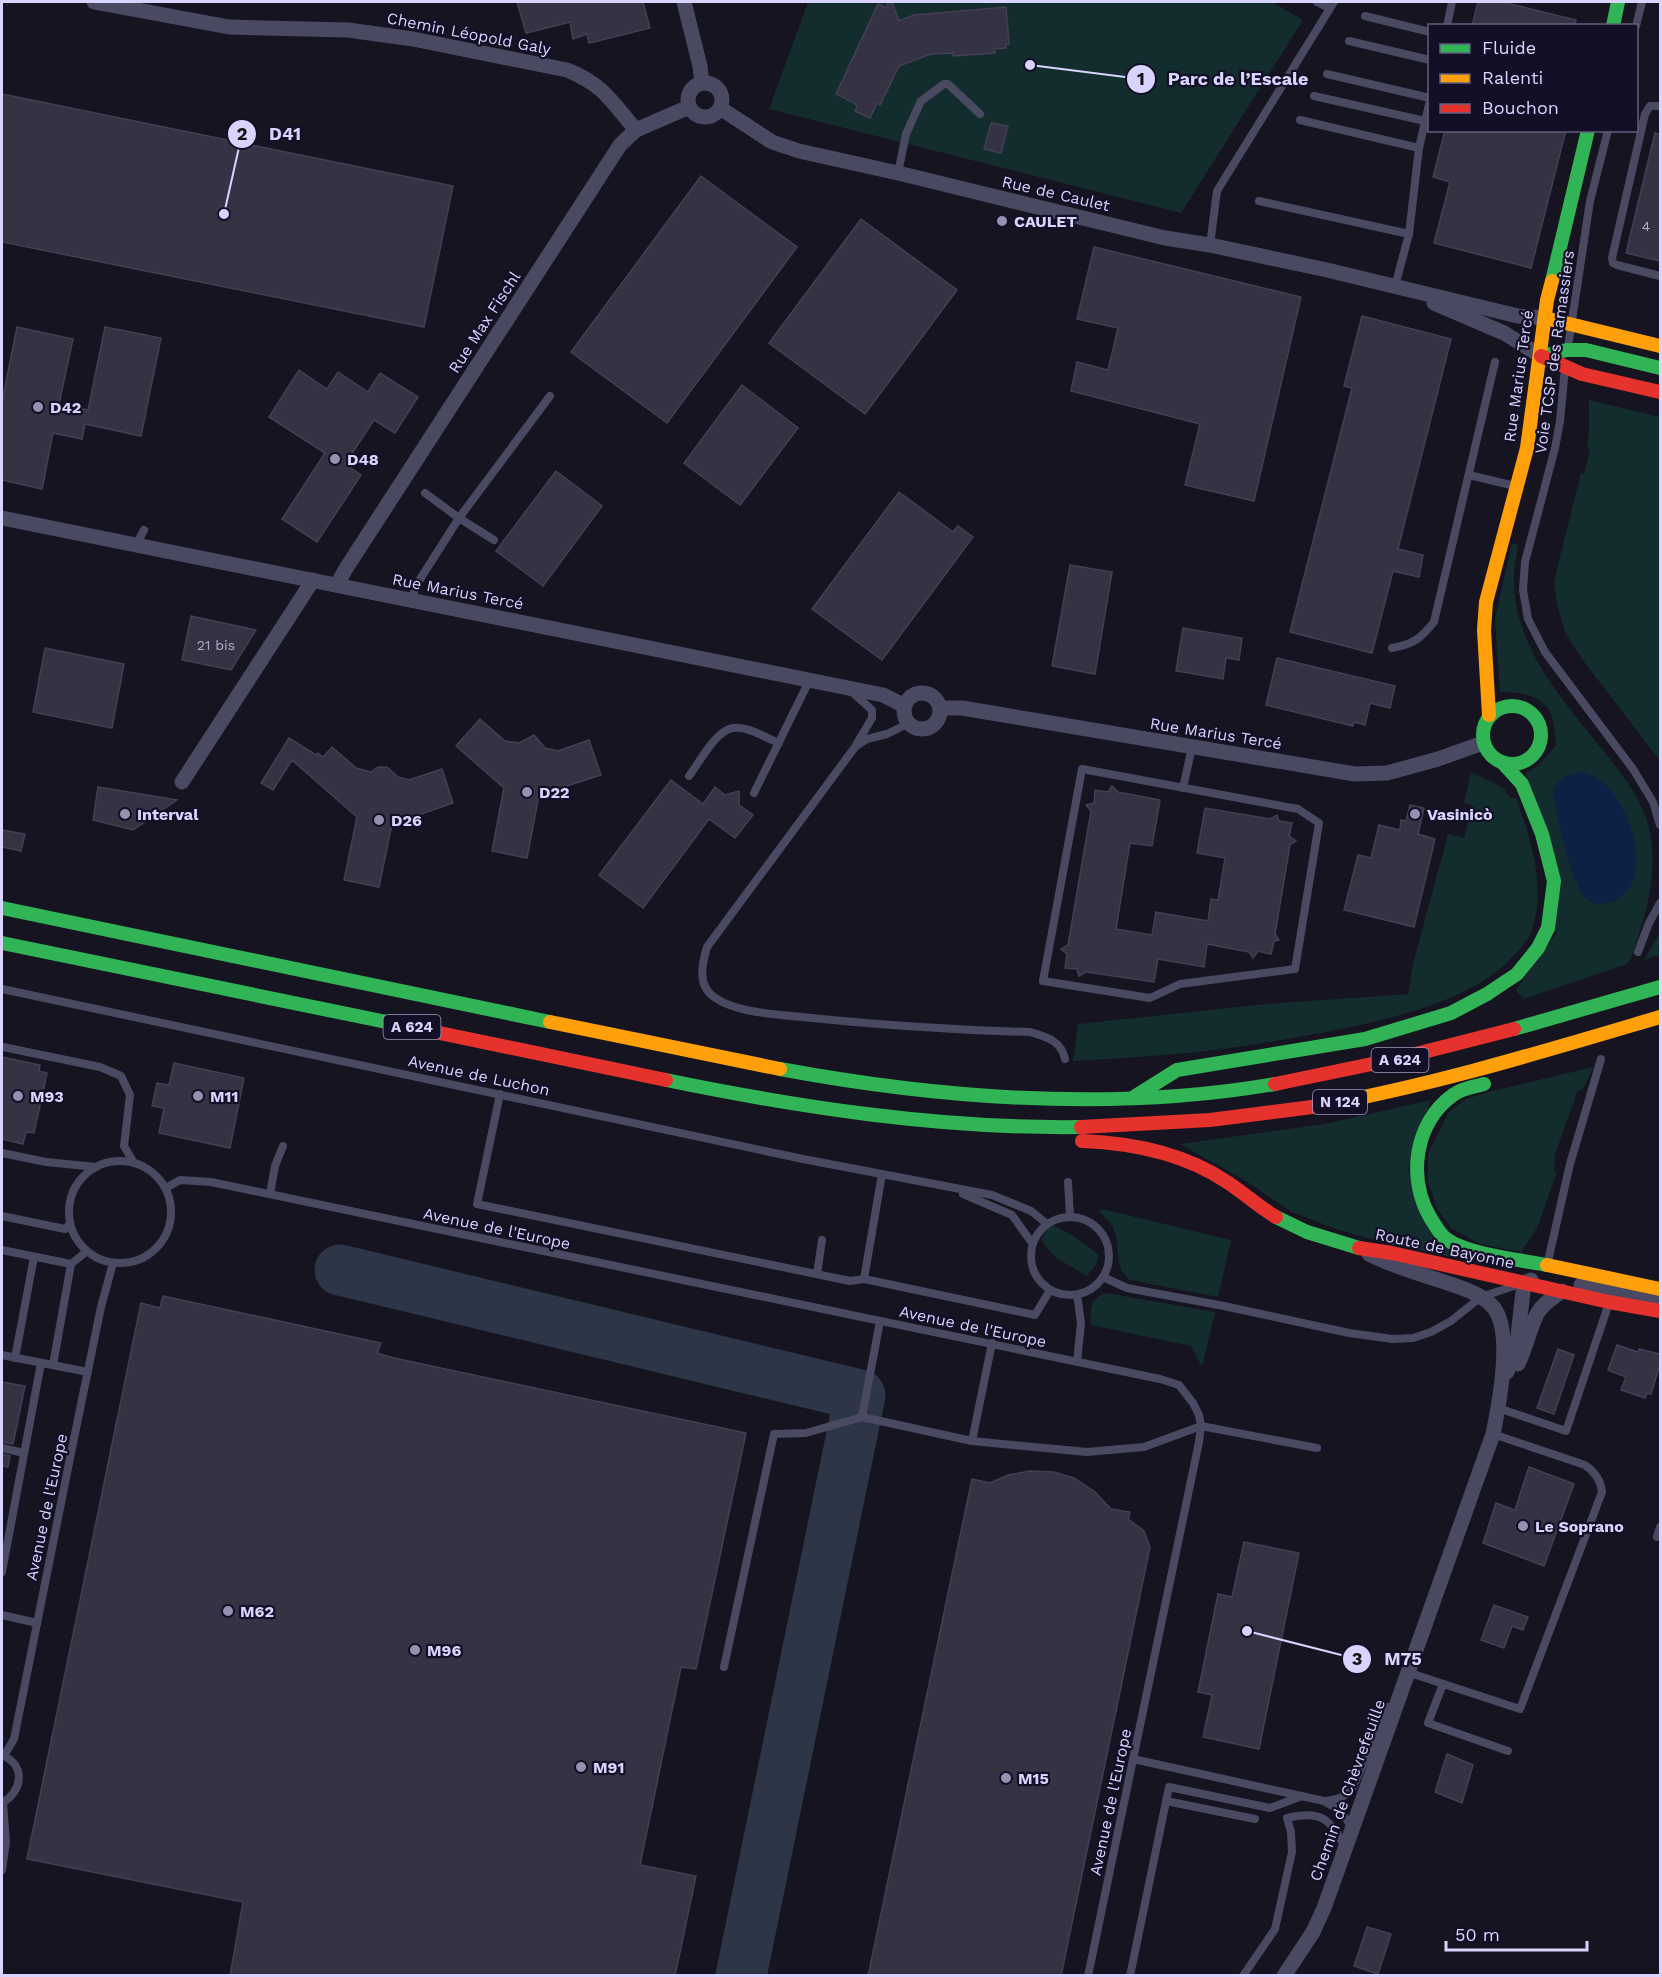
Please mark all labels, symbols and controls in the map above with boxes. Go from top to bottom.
street label: Chemin Léopold Galy [385,8,553,59]
legend [1428,24,1638,132]
text: Fluide [1482,37,1536,58]
callout: Parc de l’Escale [1126,61,1321,97]
text: Ralenti [1482,67,1543,88]
text: 1 [1137,68,1145,89]
text: Parc de l’Escale [1168,68,1308,89]
text: Bouchon [1482,97,1559,118]
callout: D41 [227,116,313,152]
text: 2 [237,123,247,144]
text: D41 [269,123,301,144]
street label: Rue de Caulet [1000,172,1112,215]
place label: CAULET [1014,212,1077,231]
marker: CAULET [995,214,1009,228]
house number: 4 [1642,218,1650,234]
street label: Voie TCSP des Ramassiers [1531,249,1578,455]
street label: Rue Max Fischl [444,268,524,377]
street label: Rue Marius Tercé [1500,309,1537,443]
place label: D42 [50,398,81,417]
marker: D42 [31,400,45,414]
place label: D48 [347,450,379,469]
marker: D48 [328,452,342,466]
street label: Rue Marius Tercé [391,569,525,614]
house number: 21 bis [197,637,235,653]
street label: Rue Marius Tercé [1149,714,1283,753]
place label: D22 [539,783,570,802]
marker: D22 [520,785,534,799]
place label: Interval [137,805,199,824]
place label: Vasinicò [1427,805,1493,824]
marker: Interval [118,807,132,821]
marker: Vasinicò [1408,807,1422,821]
place label: D26 [391,811,422,830]
marker: D26 [372,813,386,827]
road number: A 624 [384,1015,440,1039]
road number: A 624 [1372,1048,1428,1072]
street label: Avenue de Luchon [406,1051,551,1100]
place label: M93 [30,1087,64,1106]
place label: M11 [210,1087,238,1106]
marker: M93 [11,1089,25,1103]
marker: M11 [191,1089,205,1103]
road number: N 124 [1313,1090,1367,1114]
street label: Avenue de l'Europe [422,1204,572,1253]
street label: Route de Bayonne [1374,1224,1516,1273]
street label: Avenue de l'Europe [898,1302,1048,1351]
street label: Avenue de l'Europe [22,1432,71,1582]
place label: Le Soprano [1535,1517,1624,1536]
marker: Le Soprano [1516,1519,1530,1533]
place label: M62 [240,1602,274,1621]
marker: M62 [221,1604,235,1618]
place label: M96 [427,1641,461,1660]
callout: M75 [1342,1641,1434,1677]
marker: M96 [408,1643,422,1657]
text: 3 [1352,1648,1362,1669]
text: M75 [1384,1648,1422,1669]
street label: Chemin de Chèvrefeuille [1306,1697,1389,1884]
street label: Avenue de l'Europe [1086,1727,1135,1877]
place label: M91 [593,1758,624,1777]
marker: M91 [574,1760,588,1774]
place label: M15 [1018,1769,1049,1788]
marker: M15 [999,1771,1013,1785]
scale bar [1446,1914,1587,1952]
text: 50 m [1455,1924,1500,1945]

